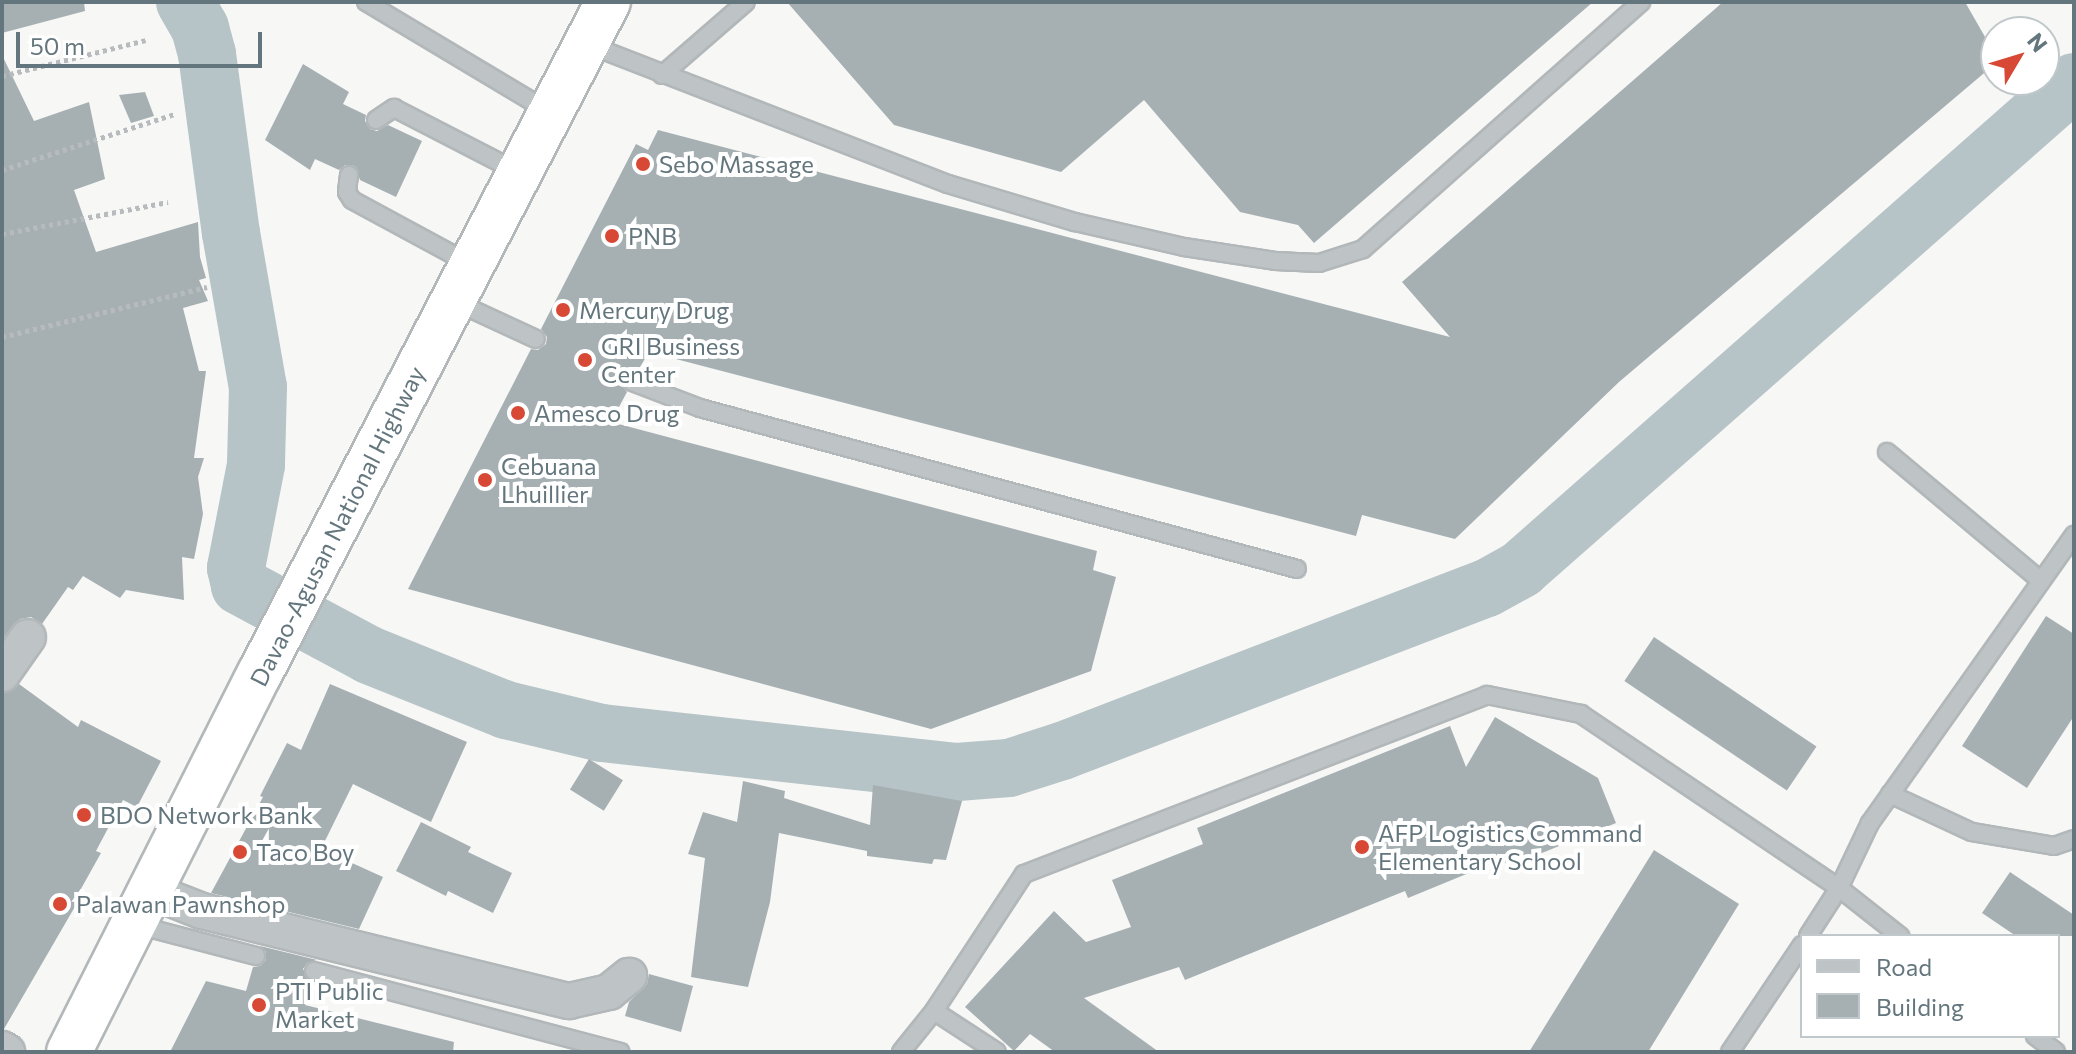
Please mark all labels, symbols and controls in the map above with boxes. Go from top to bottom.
scale bar [20,16,266,66]
north arrow [1980,16,2060,96]
text: N [2022,27,2053,57]
text: 50 m [30,31,85,60]
place label: Sebo Massage [659,150,814,178]
marker: Sebo Massage [634,155,652,173]
place label: PNB [628,222,677,250]
marker: PNB [603,227,621,245]
place label: Mercury Drug [579,296,729,324]
marker: Mercury Drug [554,301,572,319]
place label: GRI Business Center [601,332,740,388]
marker: GRI Business Center [576,351,594,369]
street label: Davao-Agusan National Highway [244,361,430,691]
place label: Amesco Drug [534,399,680,427]
marker: Amesco Drug [509,404,527,422]
place label: Cebuana Lhuillier [501,452,597,508]
marker: Cebuana Lhuillier [476,471,494,489]
place label: BDO Network Bank [100,801,313,829]
marker: BDO Network Bank [75,806,93,824]
place label: AFP Logistics Command Elementary School [1378,819,1642,875]
place label: Taco Boy [256,838,354,866]
marker: AFP Logistics Command Elementary School [1353,838,1371,856]
marker: Taco Boy [231,843,249,861]
place label: Palawan Pawnshop [76,890,285,918]
marker: Palawan Pawnshop [51,895,69,913]
legend [1800,934,2060,1038]
text: Road [1876,952,1932,981]
place label: PTI Public Market [275,977,384,1033]
text: Building [1876,992,1964,1021]
marker: PTI Public Market [250,996,268,1014]

